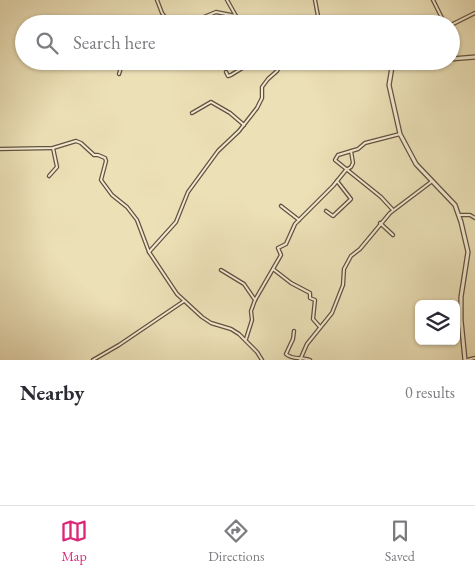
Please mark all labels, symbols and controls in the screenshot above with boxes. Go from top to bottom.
search box [15,15,460,70]
icon: search [33,29,61,57]
text: Search here [73,30,155,55]
map controls [415,300,460,345]
button: layers [415,300,460,345]
text: Nearby [20,379,84,406]
text: 0 results [405,382,455,403]
tab: Map [60,517,88,565]
tab: Directions [208,517,265,565]
tab: Saved [385,517,415,565]

